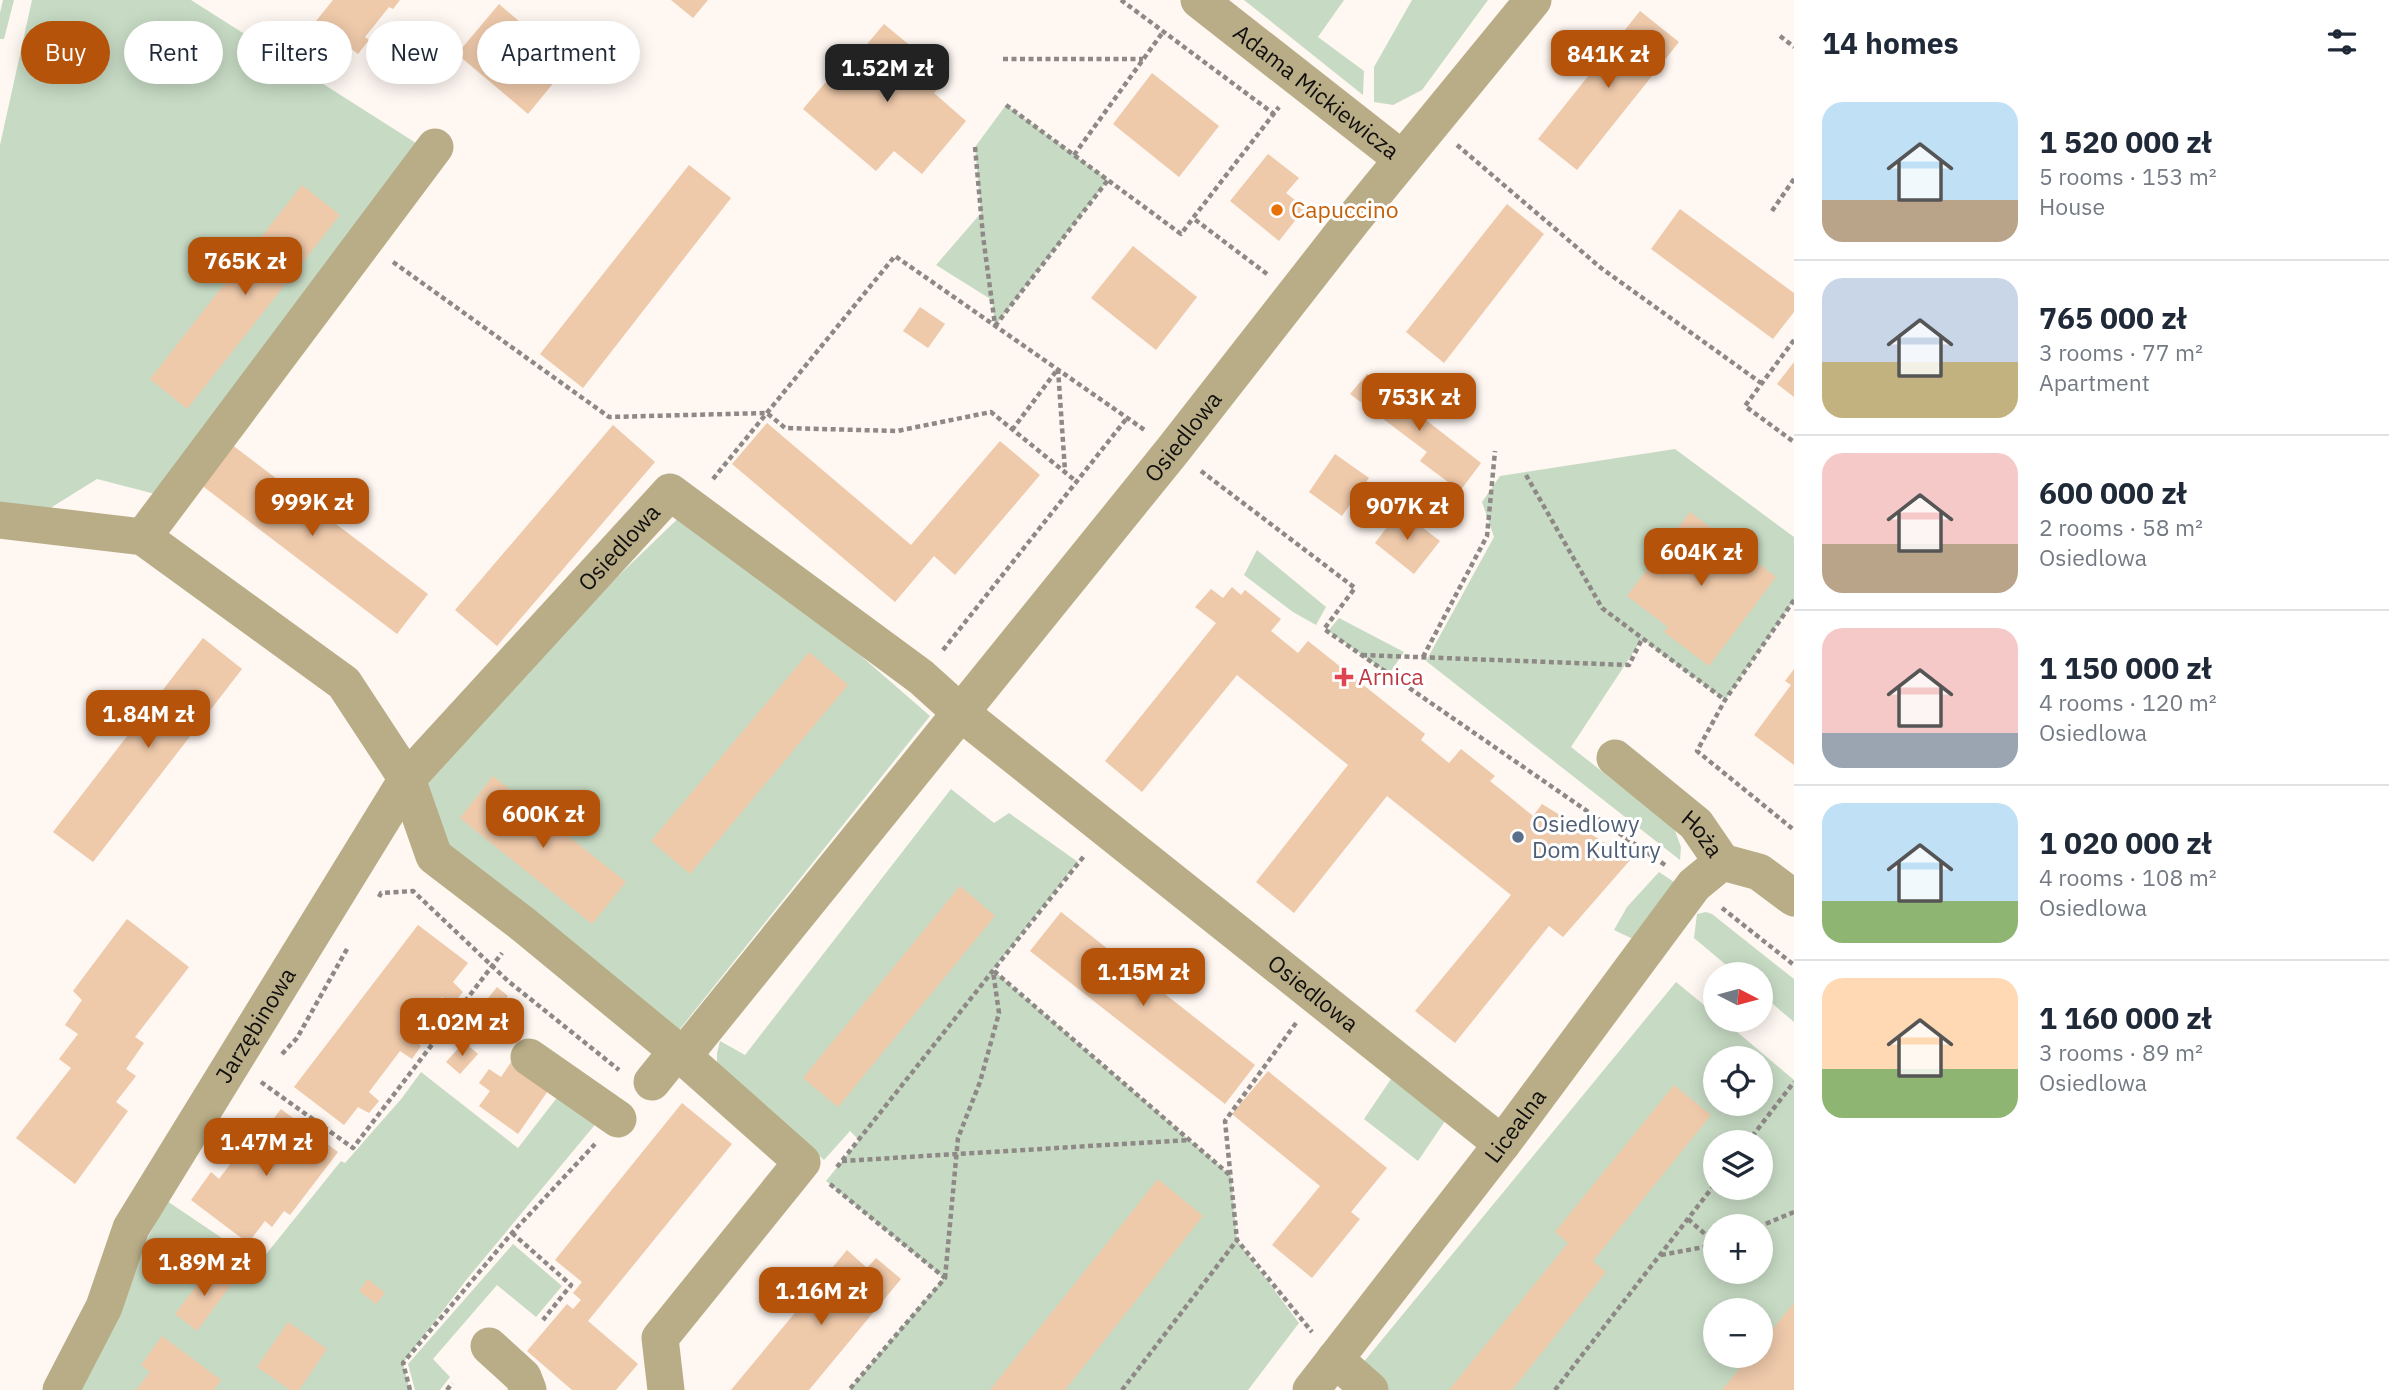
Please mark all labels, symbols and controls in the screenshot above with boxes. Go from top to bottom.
street label: Adama Mickiewicza [1228,17,1406,165]
chip: Buy [21,21,110,84]
chip: Rent [124,21,223,84]
chip: Filters [237,21,352,84]
chip: New [366,21,463,84]
chip: Apartment [477,21,640,84]
text: 14 homes [1822,23,1959,62]
icon: filters [2323,23,2361,61]
pin: 841K zł [1543,31,1673,90]
text: 841K zł [1567,38,1649,68]
pin: 1.52M zł [815,44,959,104]
text: 1.52M zł [841,52,933,82]
text: 1 520 000 zł [2039,122,2211,161]
icon: home [1878,130,1962,214]
text: 5 rooms · 153 m² [2039,161,2217,191]
text: House [2039,191,2105,221]
place label: Capuccino [1291,194,1399,224]
marker: Capuccino [1269,202,1285,218]
pin: 765K zł [180,238,310,297]
text: 765K zł [204,245,286,275]
text: 765 000 zł [2039,298,2186,337]
icon: home [1878,306,1962,390]
text: 3 rooms · 77 m² [2039,337,2203,367]
text: Apartment [2039,367,2150,397]
pin: 753K zł [1354,374,1484,433]
text: 753K zł [1378,381,1460,411]
street label: Osiedlowa [1137,384,1228,488]
text: 600 000 zł [2039,473,2186,512]
pin: 999K zł [247,478,377,538]
icon: home [1878,481,1962,565]
pin: 907K zł [1342,482,1472,542]
text: 999K zł [271,486,353,516]
text: 907K zł [1366,490,1448,520]
street label: Osiedlowa [571,497,666,597]
text: 2 rooms · 58 m² [2039,512,2203,542]
pin: 604K zł [1636,528,1766,588]
text: 604K zł [1660,536,1742,566]
text: Osiedlowa [2039,542,2147,572]
text: 1 150 000 zł [2039,648,2211,687]
icon: home [1878,656,1962,740]
place label: Arnica [1358,661,1424,691]
marker: Arnica [1336,669,1352,685]
text: 4 rooms · 120 m² [2039,687,2217,717]
pin: 1.84M zł [76,690,220,750]
text: 1.84M zł [102,698,194,728]
text: Osiedlowa [2039,717,2147,747]
pin: 600K zł [478,790,608,850]
text: 600K zł [502,798,584,828]
street label: Hoża [1676,802,1730,863]
place label: Osiedlowy Dom Kultury [1532,808,1661,864]
text: 1 020 000 zł [2039,823,2211,862]
marker: Osiedlowy Dom Kultury [1510,829,1526,845]
icon: home [1878,831,1962,915]
text: 4 rooms · 108 m² [2039,862,2217,892]
text: Osiedlowa [2039,892,2147,922]
street label: Osiedlowa [1262,947,1365,1038]
pin: 1.15M zł [1071,948,1215,1008]
text: 1.15M zł [1097,956,1189,986]
street label: Jarzębinowa [208,961,302,1088]
north arrow [1703,962,1773,1032]
map controls [1703,962,1773,1368]
pin: 1.02M zł [390,998,534,1058]
text: 1 160 000 zł [2039,998,2211,1037]
text: 1.02M zł [416,1006,508,1036]
icon: home [1878,1006,1962,1090]
text: 3 rooms · 89 m² [2039,1037,2203,1067]
button: locate [1703,1046,1773,1116]
text: Osiedlowa [2039,1067,2147,1097]
street label: Licealna [1477,1082,1552,1168]
pin: 1.47M zł [194,1118,338,1178]
text: 1.47M zł [220,1126,312,1156]
button: layers [1703,1130,1773,1200]
button: + [1703,1214,1773,1284]
pin: 1.89M zł [132,1238,276,1298]
text: 1.89M zł [158,1246,250,1276]
pin: 1.16M zł [749,1268,893,1327]
text: 1.16M zł [775,1275,867,1305]
button: − [1703,1298,1773,1368]

